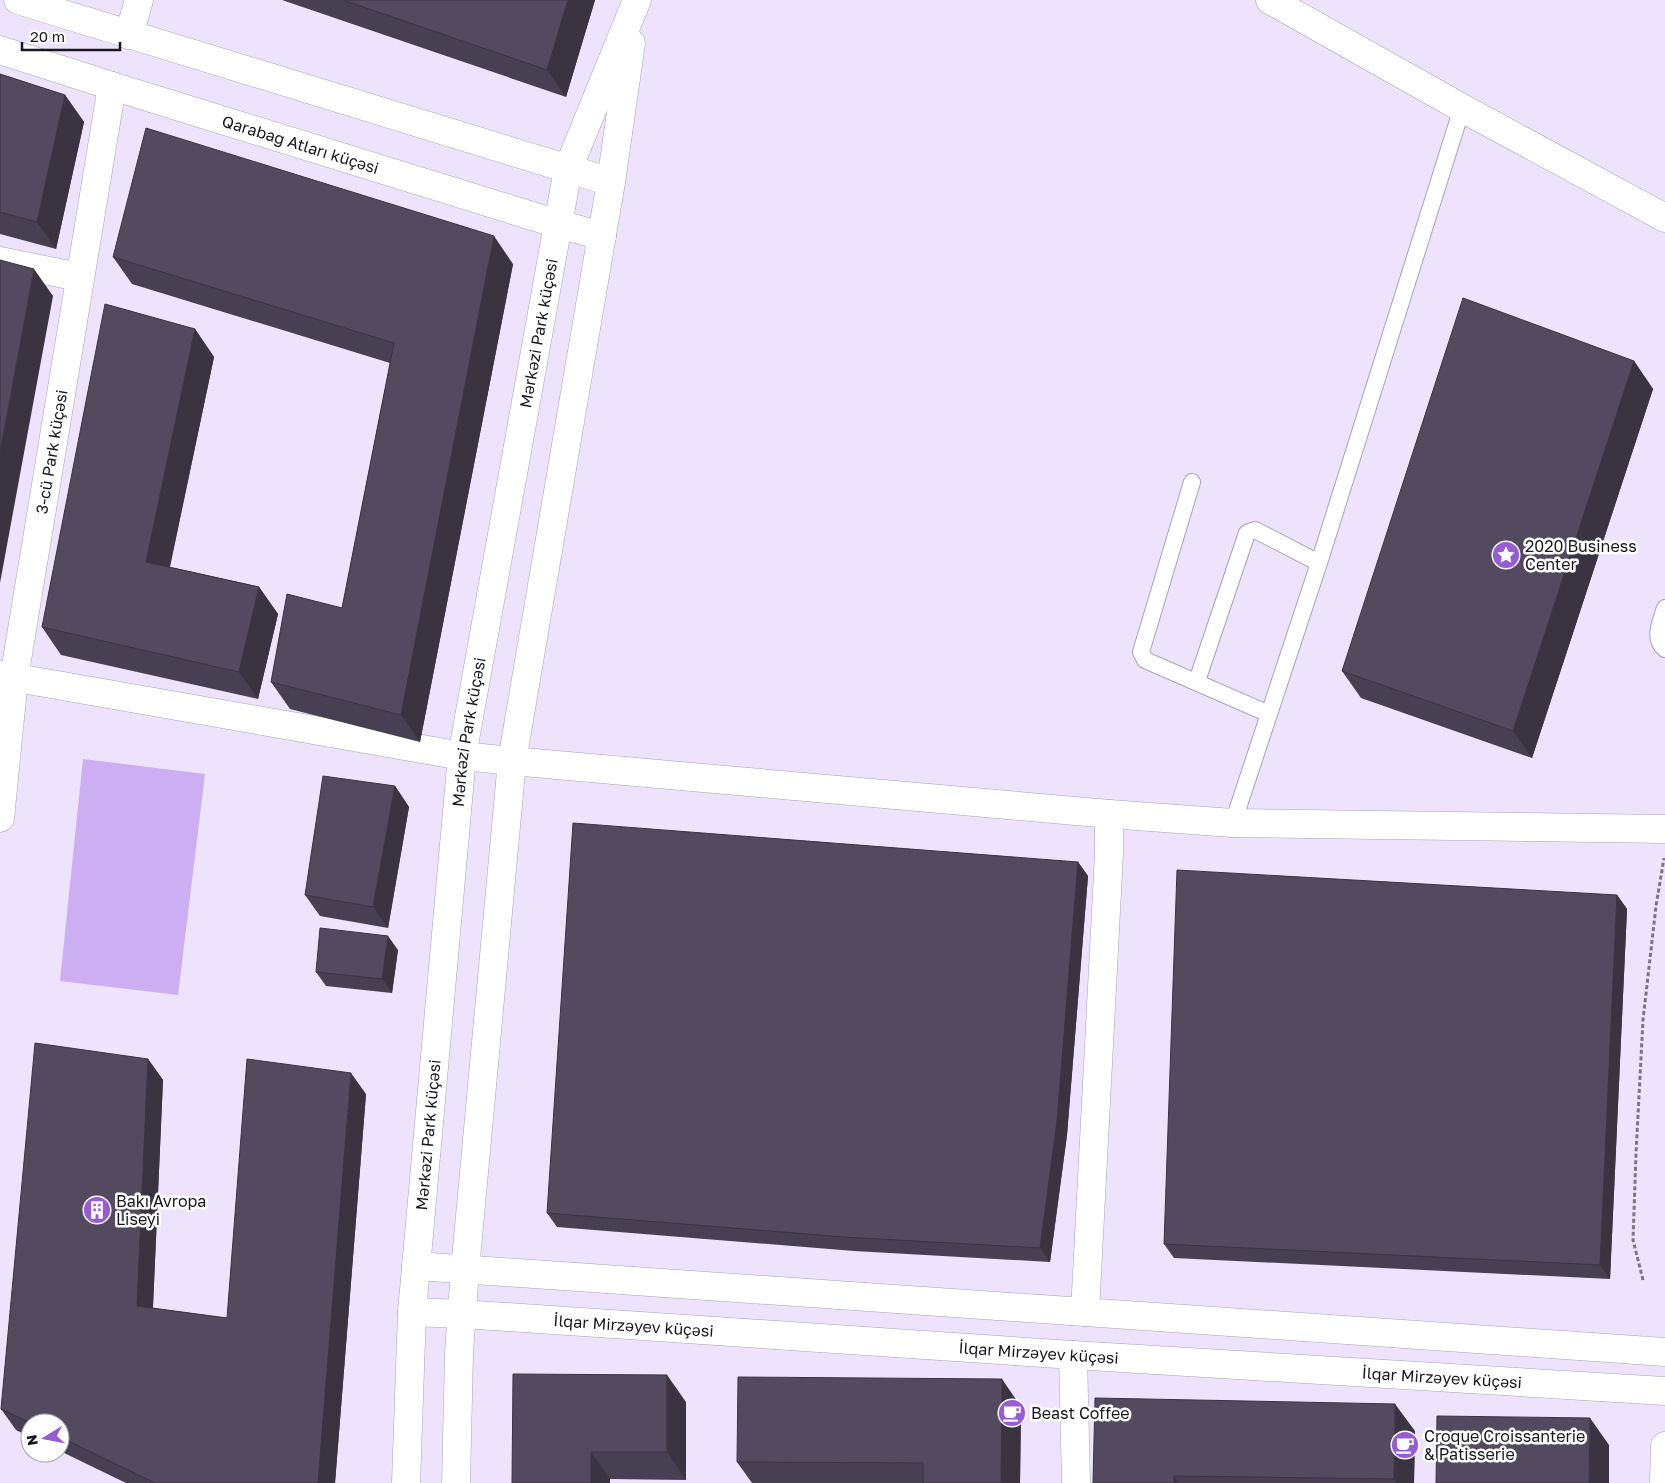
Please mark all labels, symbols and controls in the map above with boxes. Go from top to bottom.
scale bar [22,20,120,52]
text: 20 m [30,27,65,45]
street label: Qarabağ Atları küçəsi [220,111,381,178]
street label: Mərkəzi Park küçəsi [515,257,562,409]
street label: 3-cü Park küçəsi [31,388,72,515]
place label: 2020 Business Center [1525,536,1637,574]
place icon: 2020 Business Center [1491,540,1521,570]
street label: Mərkəzi Park küçəsi [447,656,490,808]
street label: Mərkəzi Park küçəsi [411,1059,445,1211]
place label: Bakı Avropa Liseyi [116,1191,206,1229]
building icon: Bakı Avropa Liseyi [82,1195,112,1225]
street label: İlqar Mirzəyev küçəsi [553,1310,714,1341]
street label: İlqar Mirzəyev küçəsi [958,1337,1119,1368]
street label: İlqar Mirzəyev küçəsi [1361,1363,1523,1392]
cafe icon: Beast Coffee [997,1398,1027,1428]
place label: Beast Coffee [1031,1403,1129,1423]
north arrow [20,1413,70,1463]
place label: Croque Croissanterie & Patisserie [1424,1426,1585,1464]
cafe icon: Croque Croissanterie & Patisserie [1390,1430,1420,1460]
text: N [22,1434,41,1447]

